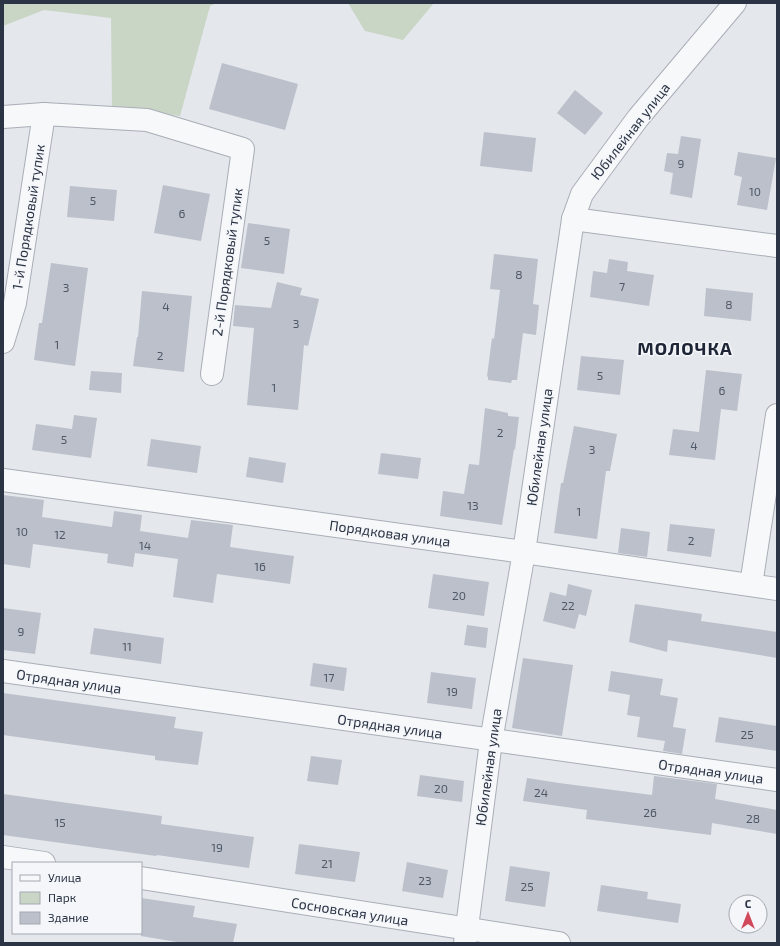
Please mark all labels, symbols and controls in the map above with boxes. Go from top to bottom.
street label: Юбилейная улица [587,79,673,183]
street label: 1-й Порядковый тупик [8,142,48,291]
house number: 9 [678,156,685,170]
house number: 10 [749,184,761,198]
street label: 2-й Порядковый тупик [208,186,246,337]
house number: 5 [90,193,96,207]
house number: 6 [179,206,186,220]
house number: 5 [264,233,270,247]
house number: 8 [515,267,523,281]
house number: 7 [619,279,625,293]
house number: 3 [63,280,69,294]
house number: 8 [725,297,733,311]
house number: 4 [162,299,170,313]
house number: 3 [293,316,299,330]
house number: 1 [55,337,59,351]
district label: МОЛОЧКА [637,337,733,359]
house number: 2 [157,348,164,362]
house number: 5 [597,368,603,382]
house number: 1 [272,380,276,394]
house number: 6 [719,383,726,397]
street label: Юбилейная улица [522,387,556,507]
house number: 2 [497,425,504,439]
house number: 5 [61,432,67,446]
house number: 4 [690,438,698,452]
house number: 3 [589,442,595,456]
house number: 13 [467,498,479,512]
house number: 1 [577,504,581,518]
street label: Порядковая улица [328,516,452,550]
house number: 10 [16,524,28,538]
house number: 12 [54,527,66,541]
house number: 2 [688,533,695,547]
house number: 14 [139,538,151,552]
house number: 16 [254,559,266,573]
house number: 20 [452,588,466,602]
house number: 22 [561,598,575,612]
house number: 9 [18,624,25,638]
house number: 11 [122,639,132,653]
street label: Отрядная улица [15,665,123,697]
house number: 17 [324,670,334,684]
house number: 19 [446,684,458,698]
street label: Юбилейная улица [471,707,505,827]
street label: Отрядная улица [336,710,444,742]
house number: 25 [740,727,754,741]
street label: Отрядная улица [657,755,765,787]
house number: 20 [434,781,448,795]
house number: 24 [534,785,548,799]
house number: 26 [643,805,657,819]
house number: 28 [746,811,760,825]
house number: 15 [54,815,66,829]
house number: 19 [211,840,223,854]
house number: 21 [321,856,333,870]
legend [12,862,142,934]
text: Улица [48,870,81,884]
house number: 23 [418,873,432,887]
house number: 25 [520,879,534,893]
text: Парк [48,890,77,904]
street label: Сосновская улица [290,893,410,929]
north arrow [728,894,768,934]
text: С [745,897,752,910]
text: Здание [48,910,89,924]

